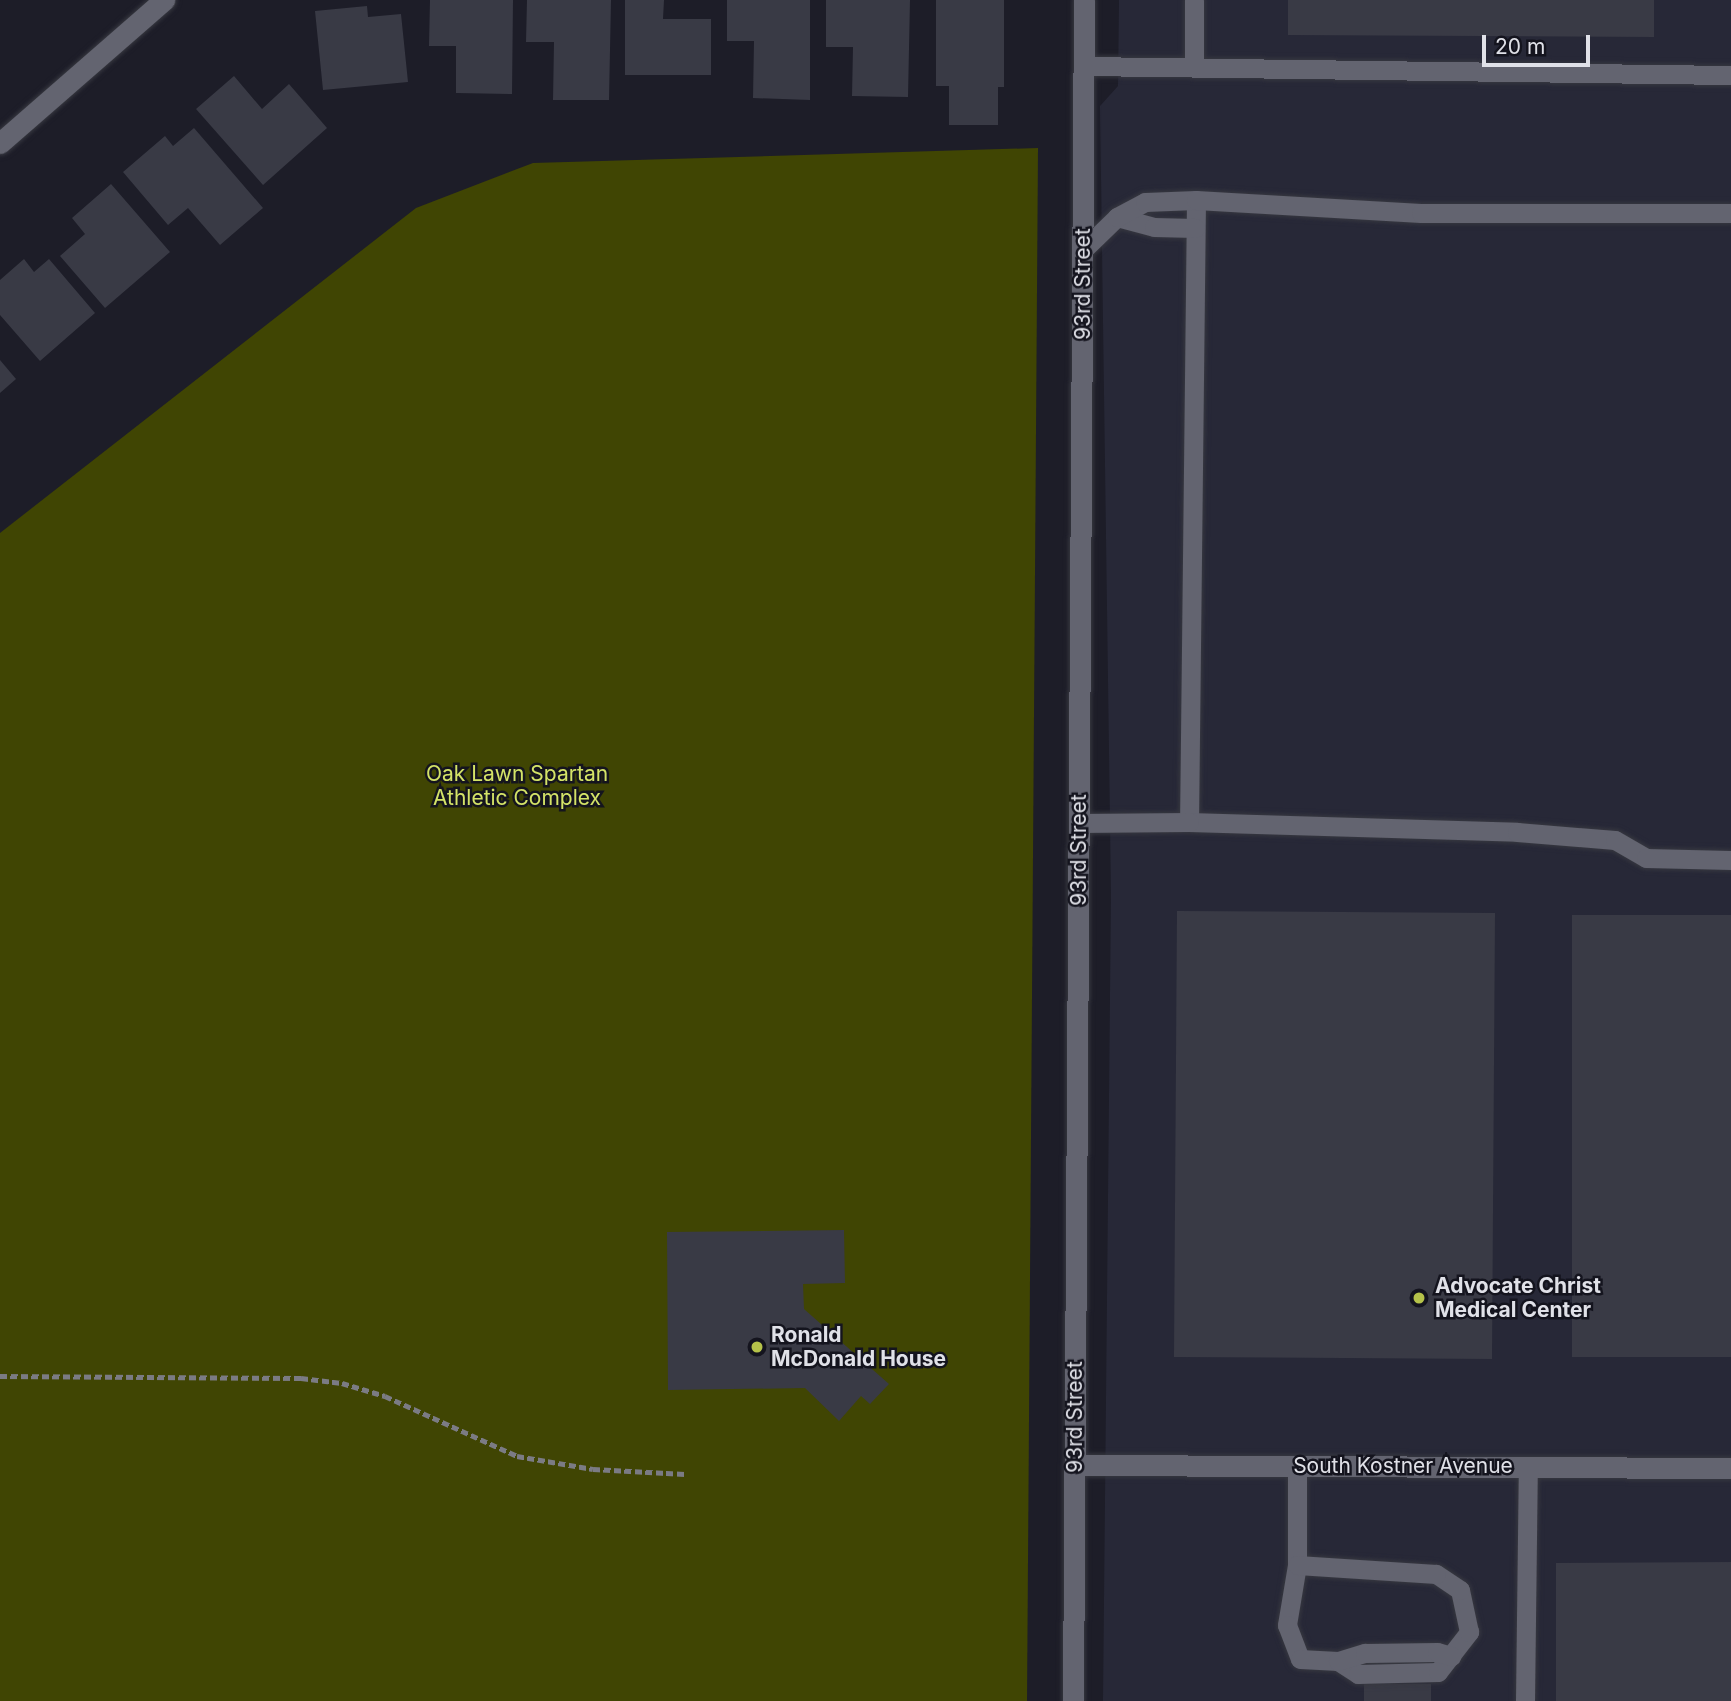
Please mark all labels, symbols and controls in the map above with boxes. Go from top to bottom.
scale bar [1486,21,1594,65]
text: 20 m [1495,34,1545,59]
street label: 93rd Street [1070,228,1096,340]
park label: Oak Lawn Spartan Athletic Complex [426,761,608,811]
street label: 93rd Street [1066,794,1092,906]
place label: Advocate Christ Medical Center [1435,1273,1601,1323]
marker: Advocate Christ Medical Center [1409,1288,1429,1308]
place label: Ronald McDonald House [771,1322,946,1372]
marker: Ronald McDonald House [749,1339,765,1355]
street label: 93rd Street [1062,1361,1088,1473]
street label: South Kostner Avenue [1293,1453,1513,1479]

